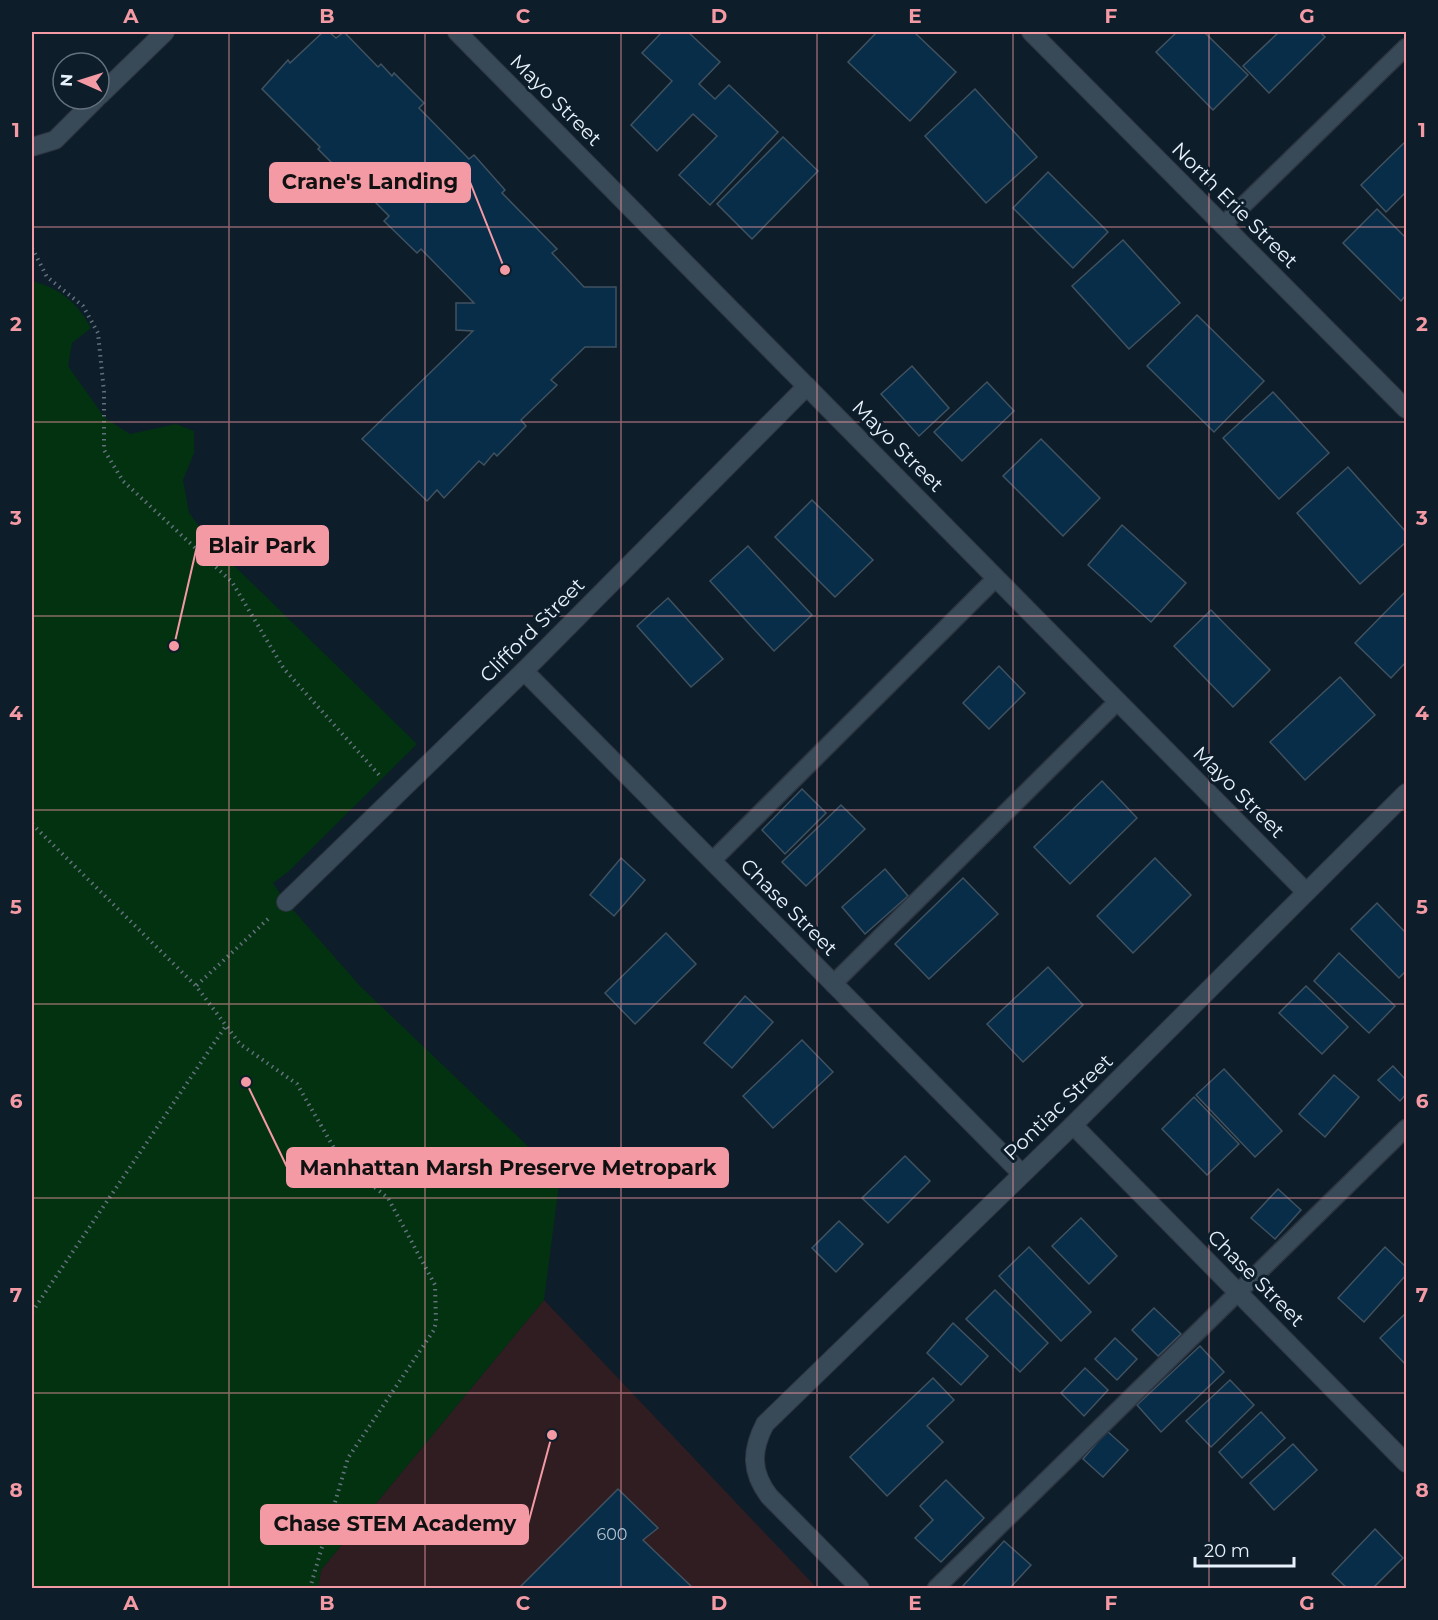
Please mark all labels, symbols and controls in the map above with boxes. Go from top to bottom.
text: A [122,4,139,28]
text: B [319,4,335,28]
text: C [516,4,531,28]
text: D [711,4,727,28]
text: E [908,4,922,28]
text: F [1105,4,1118,28]
text: G [1299,4,1315,28]
street label: Mayo Street [505,49,607,151]
north arrow [51,51,111,111]
text: N [57,73,76,87]
text: 1 [12,118,20,142]
text: 1 [1418,118,1426,142]
street label: North Erie Street [1167,137,1303,273]
callout: Crane's Landing [270,163,470,202]
text: Crane's Landing [282,169,458,194]
text: 2 [10,312,22,336]
text: 2 [1416,312,1428,336]
street label: Mayo Street [847,395,949,497]
text: 3 [9,506,22,530]
text: 3 [1415,506,1428,530]
callout: Blair Park [197,526,328,565]
text: Blair Park [208,533,316,558]
street label: Clifford Street [475,573,589,687]
text: 4 [9,701,23,725]
text: 4 [1415,701,1429,725]
street label: Mayo Street [1188,741,1290,843]
street label: Chase Street [736,854,842,960]
text: 5 [10,895,22,919]
text: 5 [1416,895,1428,919]
street label: Pontiac Street [998,1049,1118,1165]
text: 6 [10,1089,23,1113]
text: 6 [1416,1089,1429,1113]
callout: Manhattan Marsh Preserve Metropark [287,1148,728,1187]
text: Manhattan Marsh Preserve Metropark [299,1155,717,1180]
street label: Chase Street [1203,1225,1309,1331]
text: 7 [10,1283,22,1307]
text: 7 [1416,1283,1428,1307]
text: 8 [9,1478,23,1502]
text: 8 [1415,1478,1429,1502]
callout: Chase STEM Academy [261,1505,528,1544]
text: Chase STEM Academy [274,1511,517,1536]
house number: 600 [597,1525,627,1544]
scale bar [1195,1530,1294,1568]
text: 20 m [1204,1540,1250,1562]
text: A [122,1591,139,1615]
text: B [319,1591,335,1615]
text: C [516,1591,531,1615]
text: D [711,1591,727,1615]
text: E [908,1591,922,1615]
text: F [1105,1591,1118,1615]
text: G [1299,1591,1315,1615]

